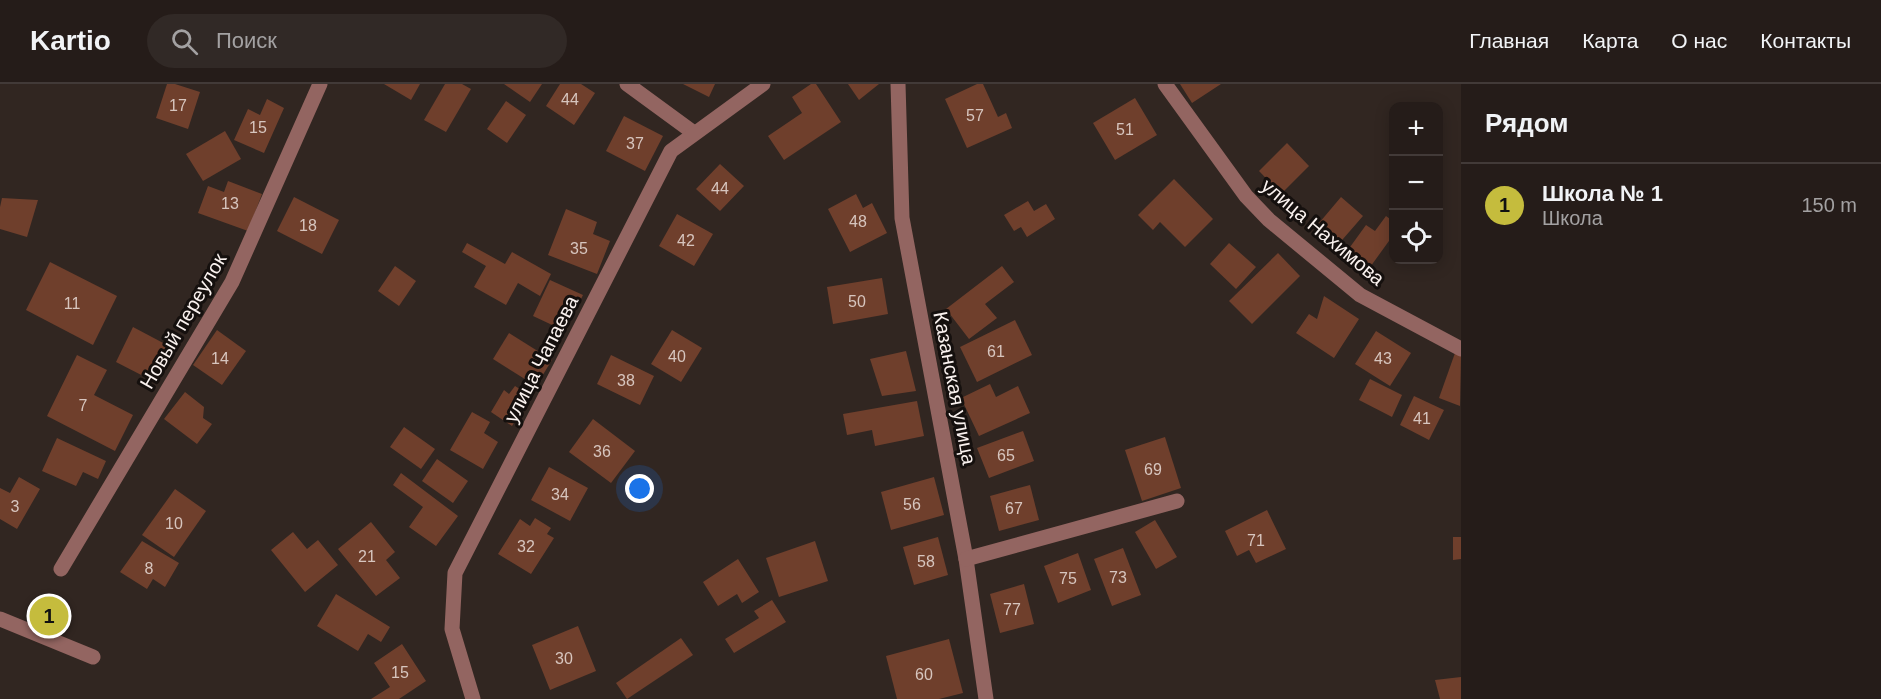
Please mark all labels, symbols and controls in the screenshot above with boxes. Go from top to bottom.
search box [147,14,567,68]
text: Kartio [30,25,111,56]
icon: search [168,25,201,58]
text: Поиск [216,28,277,53]
text: Главная [1469,29,1549,52]
text: Карта [1582,29,1638,52]
text: О нас [1671,29,1727,52]
text: Контакты [1760,29,1851,52]
house number: 44 [561,91,579,108]
house number: 17 [169,97,187,114]
map controls [1389,102,1443,264]
button: + [1389,102,1443,156]
house number: 57 [966,107,984,124]
text: Рядом [1485,108,1568,138]
house number: 15 [249,119,267,136]
house number: 51 [1116,121,1134,138]
house number: 37 [626,135,644,152]
button: − [1389,156,1443,210]
street label: улица Нахимова [1257,174,1390,290]
house number: 44 [711,180,729,197]
text: Школа № 1 [1542,181,1663,206]
text: 1 [1499,194,1510,216]
text: 150 m [1801,194,1857,216]
house number: 13 [221,195,239,212]
text: Школа [1542,207,1603,229]
button: locate [1389,210,1443,264]
house number: 48 [849,213,867,230]
house number: 18 [299,217,317,234]
house number: 42 [677,232,695,249]
house number: 35 [570,240,588,257]
street label: Новый переулок [135,249,231,393]
street label: улица Чапаева [500,291,583,426]
house number: 50 [848,293,866,310]
house number: 11 [64,295,80,312]
street label: Казанская улица [929,310,981,467]
house number: 61 [987,343,1005,360]
house number: 40 [668,348,686,365]
house number: 14 [211,350,229,367]
house number: 43 [1374,350,1392,367]
house number: 38 [617,372,635,389]
house number: 7 [79,397,88,414]
house number: 41 [1413,410,1431,427]
house number: 36 [593,443,611,460]
house number: 65 [997,447,1015,464]
house number: 69 [1144,461,1162,478]
your location [625,474,654,503]
house number: 34 [551,486,569,503]
house number: 56 [903,496,921,513]
house number: 3 [11,498,20,515]
house number: 67 [1005,500,1023,517]
house number: 10 [165,515,183,532]
house number: 71 [1247,532,1265,549]
house number: 32 [517,538,535,555]
house number: 21 [358,548,376,565]
house number: 58 [917,553,935,570]
house number: 8 [145,560,154,577]
house number: 73 [1109,569,1127,586]
house number: 75 [1059,570,1077,587]
pin: 1 [29,594,68,638]
house number: 77 [1003,601,1021,618]
house number: 30 [555,650,573,667]
house number: 15 [391,664,409,681]
house number: 60 [915,666,933,683]

